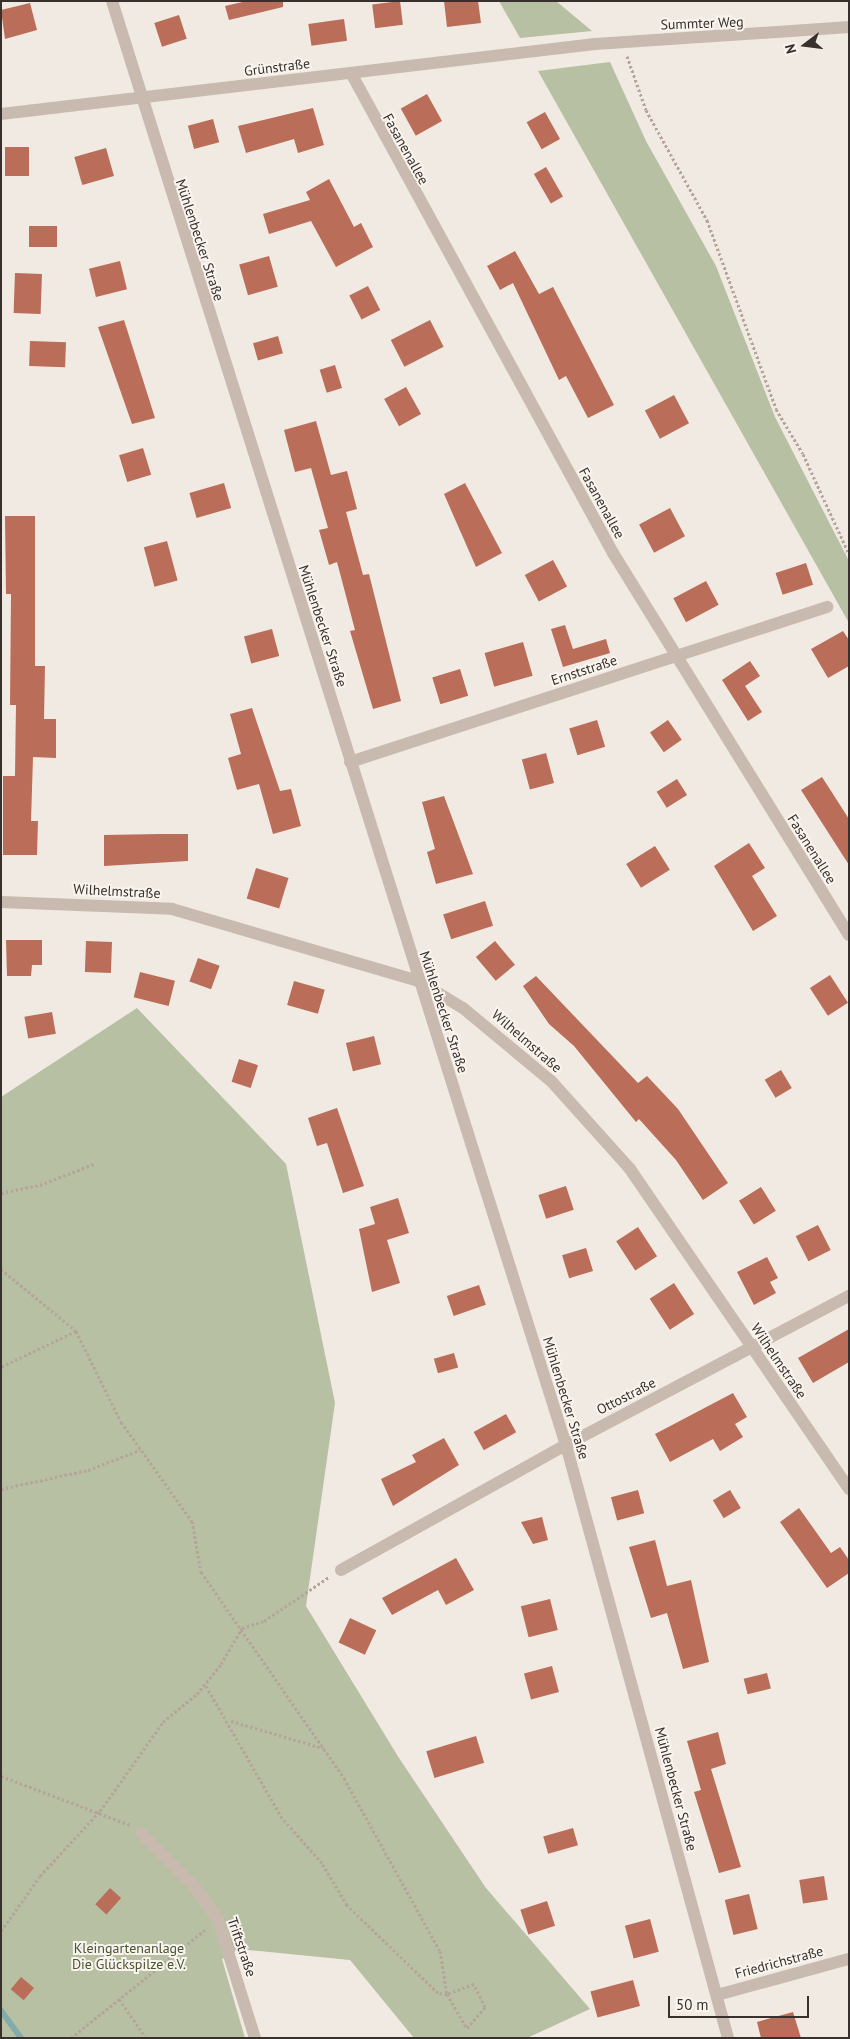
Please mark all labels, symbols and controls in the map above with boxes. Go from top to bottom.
street label: Summter Weg [660,13,744,33]
north arrow [780,20,830,70]
text: N [781,42,800,56]
street label: Grünstraße [243,55,311,79]
street label: Fasanenallee [380,111,432,187]
street label: Mühlenbecker Straße [172,177,228,303]
street label: Fasanenallee [576,465,628,541]
street label: Mühlenbecker Straße [295,563,351,689]
street label: Ernststraße [549,651,619,689]
street label: Fasanenallee [784,811,840,887]
street label: Wilhelmstraße [73,880,161,902]
street label: Mühlenbecker Straße [416,949,472,1075]
street label: Wilhelmstraße [489,1006,565,1076]
street label: Wilhelmstraße [748,1320,810,1402]
street label: Mühlenbecker Straße [539,1335,593,1461]
street label: Ottostraße [594,1374,658,1418]
street label: Mühlenbecker Straße [651,1725,701,1853]
street label: Triftstraße [224,1915,260,1979]
park label: Kleingartenanlage Die Glückspilze e.V. [72,1940,186,1972]
street label: Friedrichstraße [733,1942,825,1982]
scale bar [670,1986,811,2018]
text: 50 m [676,1995,709,2014]

